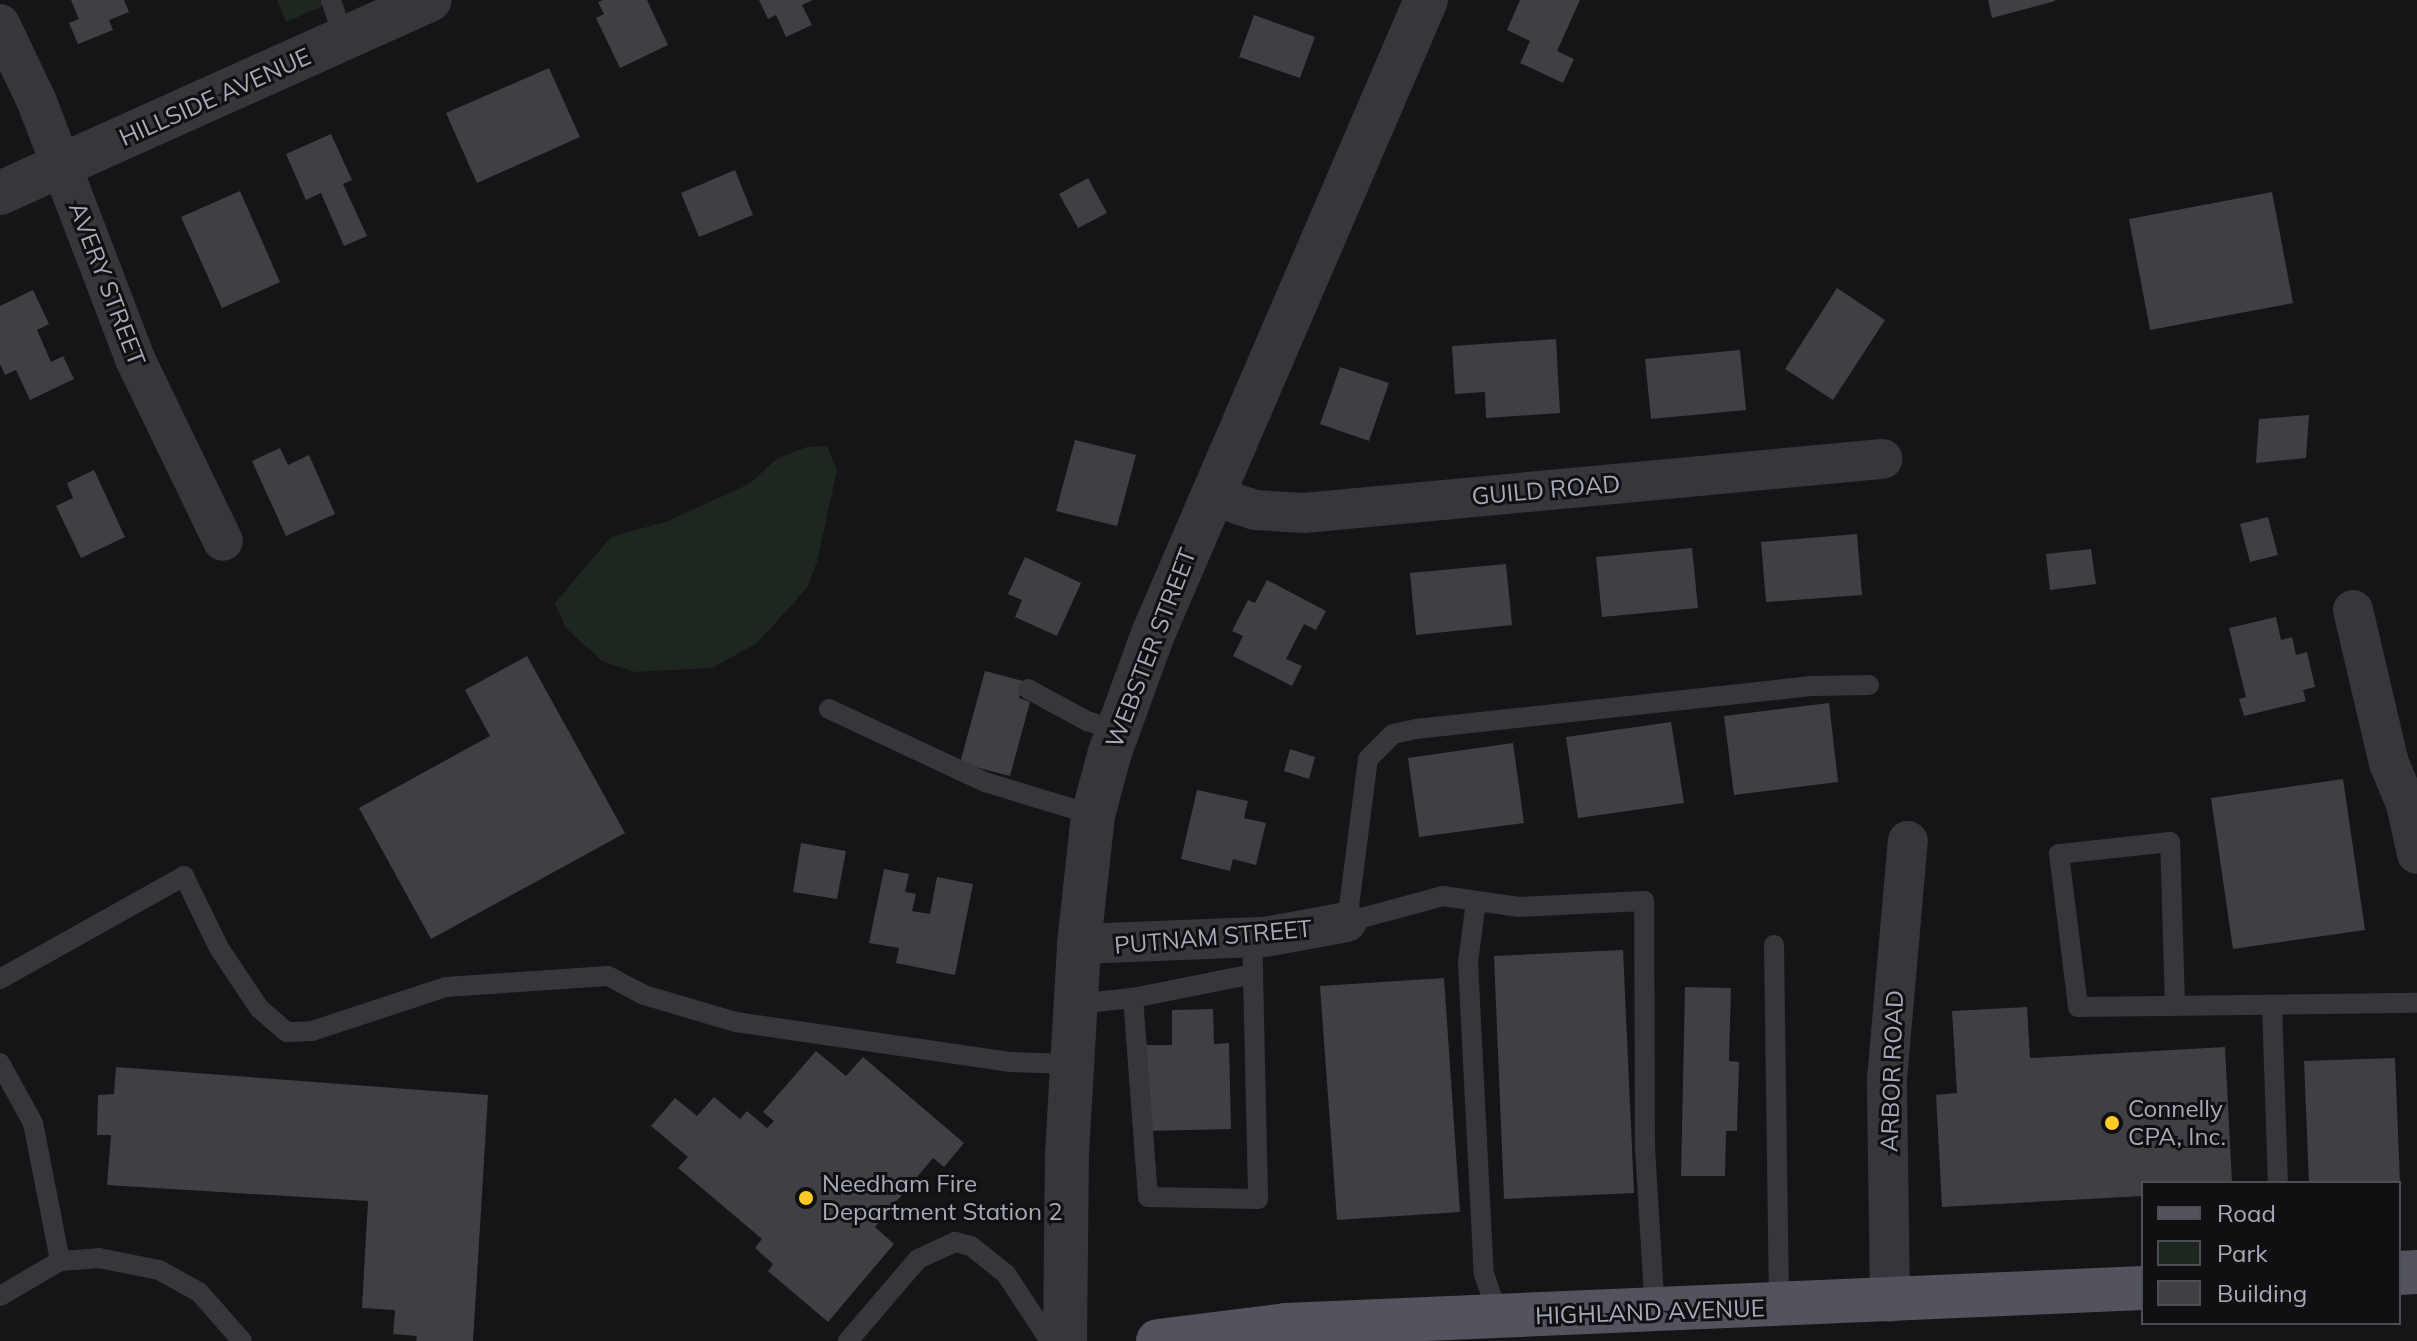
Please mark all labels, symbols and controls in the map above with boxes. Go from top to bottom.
street label: HILLSIDE AVENUE [115,42,315,152]
street label: AVERY STREET [63,198,151,370]
street label: GUILD ROAD [1471,469,1621,511]
street label: WEBSTER STREET [1100,544,1202,752]
street label: PUTNAM STREET [1113,914,1313,960]
street label: ARBOR ROAD [1875,989,1909,1153]
place label: Connelly CPA, Inc. [2128,1095,2226,1151]
marker: Connelly CPA, Inc. [2103,1114,2121,1132]
place label: Needham Fire Department Station 2 [822,1170,1063,1226]
legend [2141,1181,2401,1325]
marker: Needham Fire Department Station 2 [797,1189,815,1207]
text: Road [2217,1198,2276,1228]
text: Park [2217,1238,2268,1268]
text: Building [2217,1278,2307,1308]
street label: HIGHLAND AVENUE [1535,1294,1765,1330]

